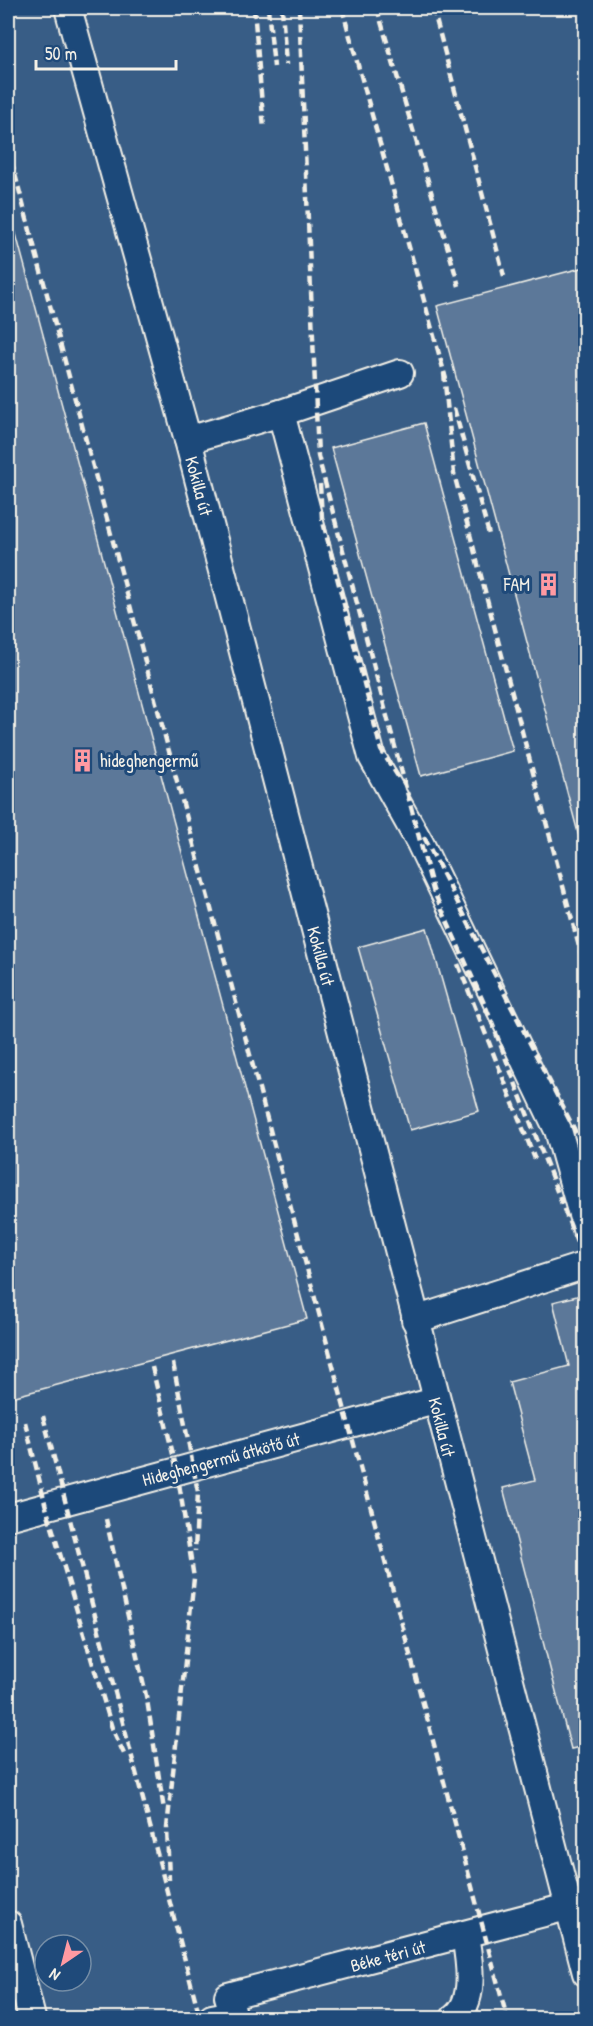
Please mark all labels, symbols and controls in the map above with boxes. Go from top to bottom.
scale bar [36,33,176,71]
text: 50 m [45,41,77,66]
street label: Kokilla út [179,454,219,519]
building icon: FAM [535,571,561,597]
place label: FAM [503,572,530,597]
building icon: hideghengermű [69,747,95,773]
place label: hideghengermű [100,748,198,773]
street label: Kokilla út [301,924,341,989]
street label: Kokilla út [423,1395,462,1460]
street label: Hideghengermű átkötő út [139,1426,303,1492]
north arrow [33,1933,93,1993]
street label: Béke téri út [348,1934,429,1978]
text: N [44,1964,64,1987]

